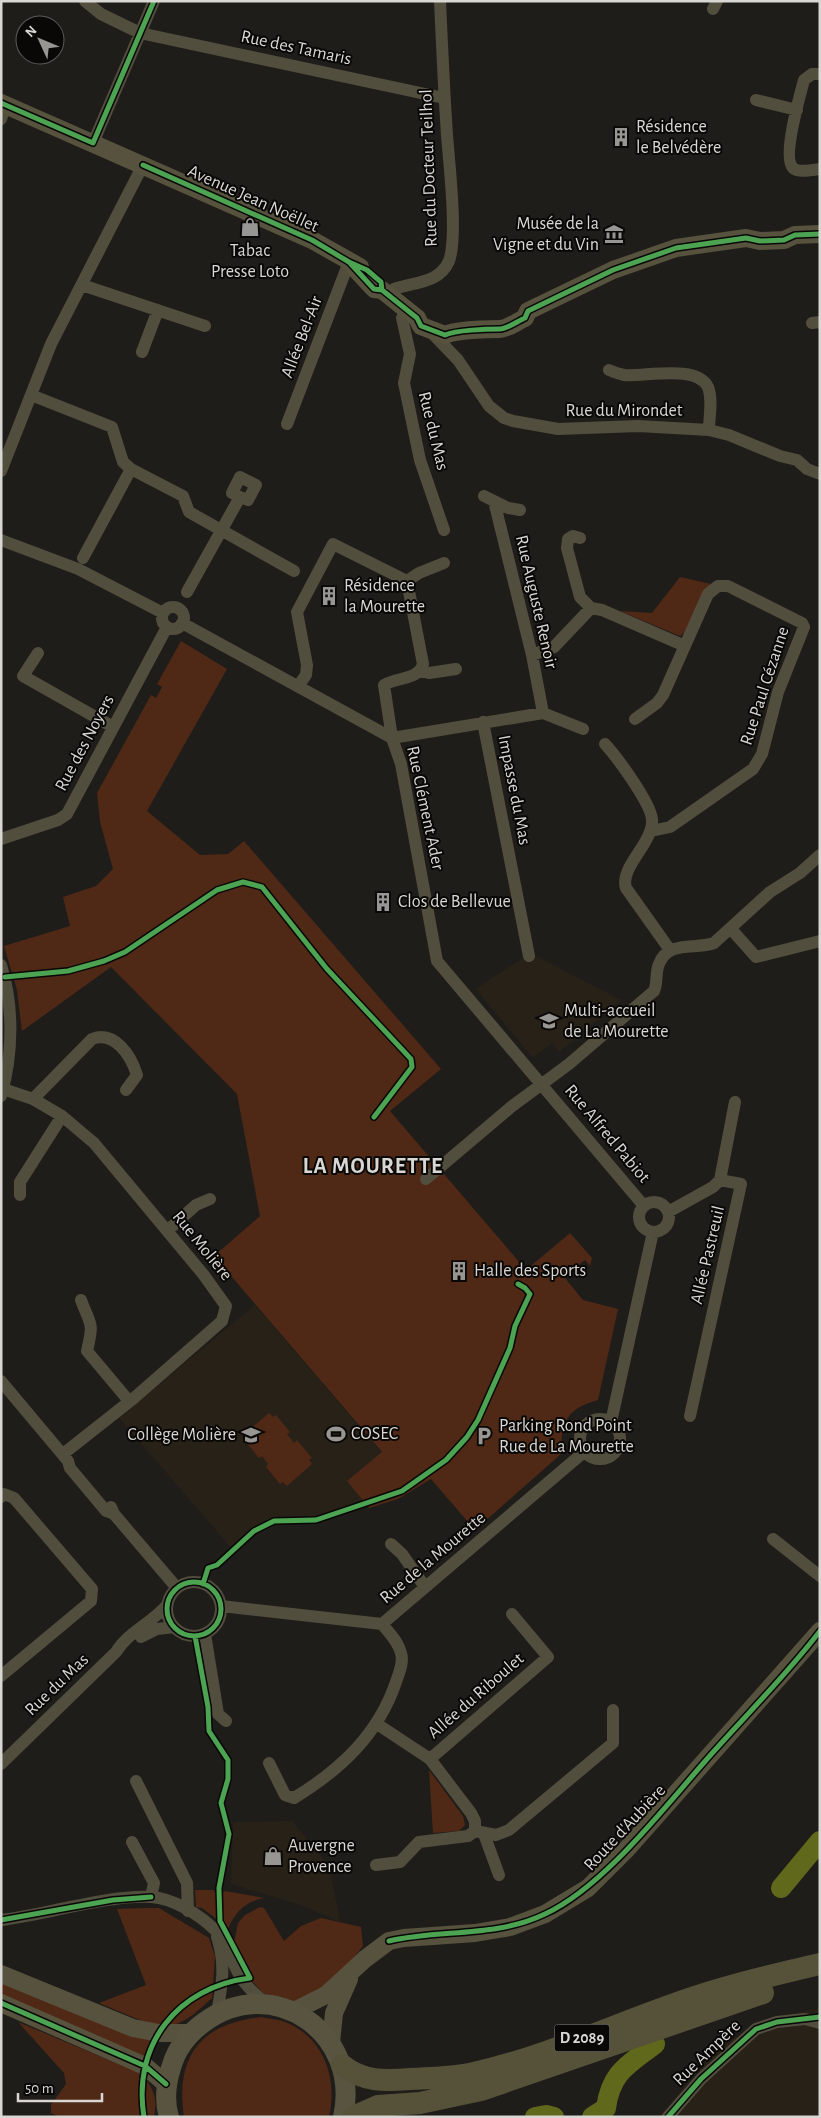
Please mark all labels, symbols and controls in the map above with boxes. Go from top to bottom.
north arrow [15,15,65,65]
text: N [23,23,40,40]
street label: Rue des Tamaris [239,28,353,68]
street label: Rue du Docteur Teilhol [417,89,441,247]
place label: Résidence le Belvédère [636,118,721,157]
building icon: Résidence le Belvédère [610,126,632,148]
street label: Avenue Jean Noëllet [185,162,321,236]
place label: Musée de la Vigne et du Vin [493,215,599,254]
shop icon: Tabac Presse Loto [239,216,261,238]
museum icon: Musée de la Vigne et du Vin [603,223,625,245]
place label: Tabac Presse Loto [211,242,289,281]
street label: Allée Bel-Air [278,293,326,381]
street label: Rue du Mas [415,390,451,472]
street label: Rue du Mirondet [565,402,683,420]
street label: Rue Auguste Renoir [512,533,560,671]
place label: Résidence la Mourette [344,577,425,616]
building icon: Résidence la Mourette [318,585,340,607]
street label: Rue Paul Cézanne [737,625,793,747]
street label: Rue des Noyers [52,692,118,794]
street label: Impasse du Mas [495,734,533,846]
street label: Rue Clément Ader [403,744,447,872]
building icon: Clos de Bellevue [372,891,394,913]
place label: Clos de Bellevue [398,893,511,911]
place label: Multi-accueil de La Mourette [564,1002,669,1041]
school or university icon: Multi-accueil de La Mourette [538,1010,560,1032]
street label: Rue Alfred Pabiot [561,1081,653,1187]
district label: LA MOURETTE [303,1155,443,1177]
street label: Allée Pastreuil [688,1204,728,1306]
street label: Rue Molière [169,1208,235,1284]
building icon: Halle des Sports [448,1260,470,1282]
place label: Halle des Sports [474,1262,586,1280]
place label: Parking Rond Point Rue de La Mourette [499,1417,634,1456]
sports icon: COSEC [325,1423,347,1445]
school or university icon: Collège Molière [240,1424,262,1446]
place label: COSEC [351,1425,398,1443]
parking icon: Parking Rond Point Rue de La Mourette [473,1425,495,1447]
place label: Collège Molière [127,1426,236,1444]
street label: Rue de la Mourette [377,1509,489,1607]
street label: Allée du Riboulet [425,1650,528,1742]
street label: Rue du Mas [22,1651,92,1719]
street label: Route d'Aubière [581,1781,669,1875]
place label: Auvergne Provence [288,1837,355,1876]
shop icon: Auvergne Provence [262,1845,284,1867]
street label: Rue Ampère [670,2017,744,2089]
road number: D 2089 [554,2025,610,2052]
scale bar [18,2070,101,2102]
text: 50 m [25,2081,54,2096]

